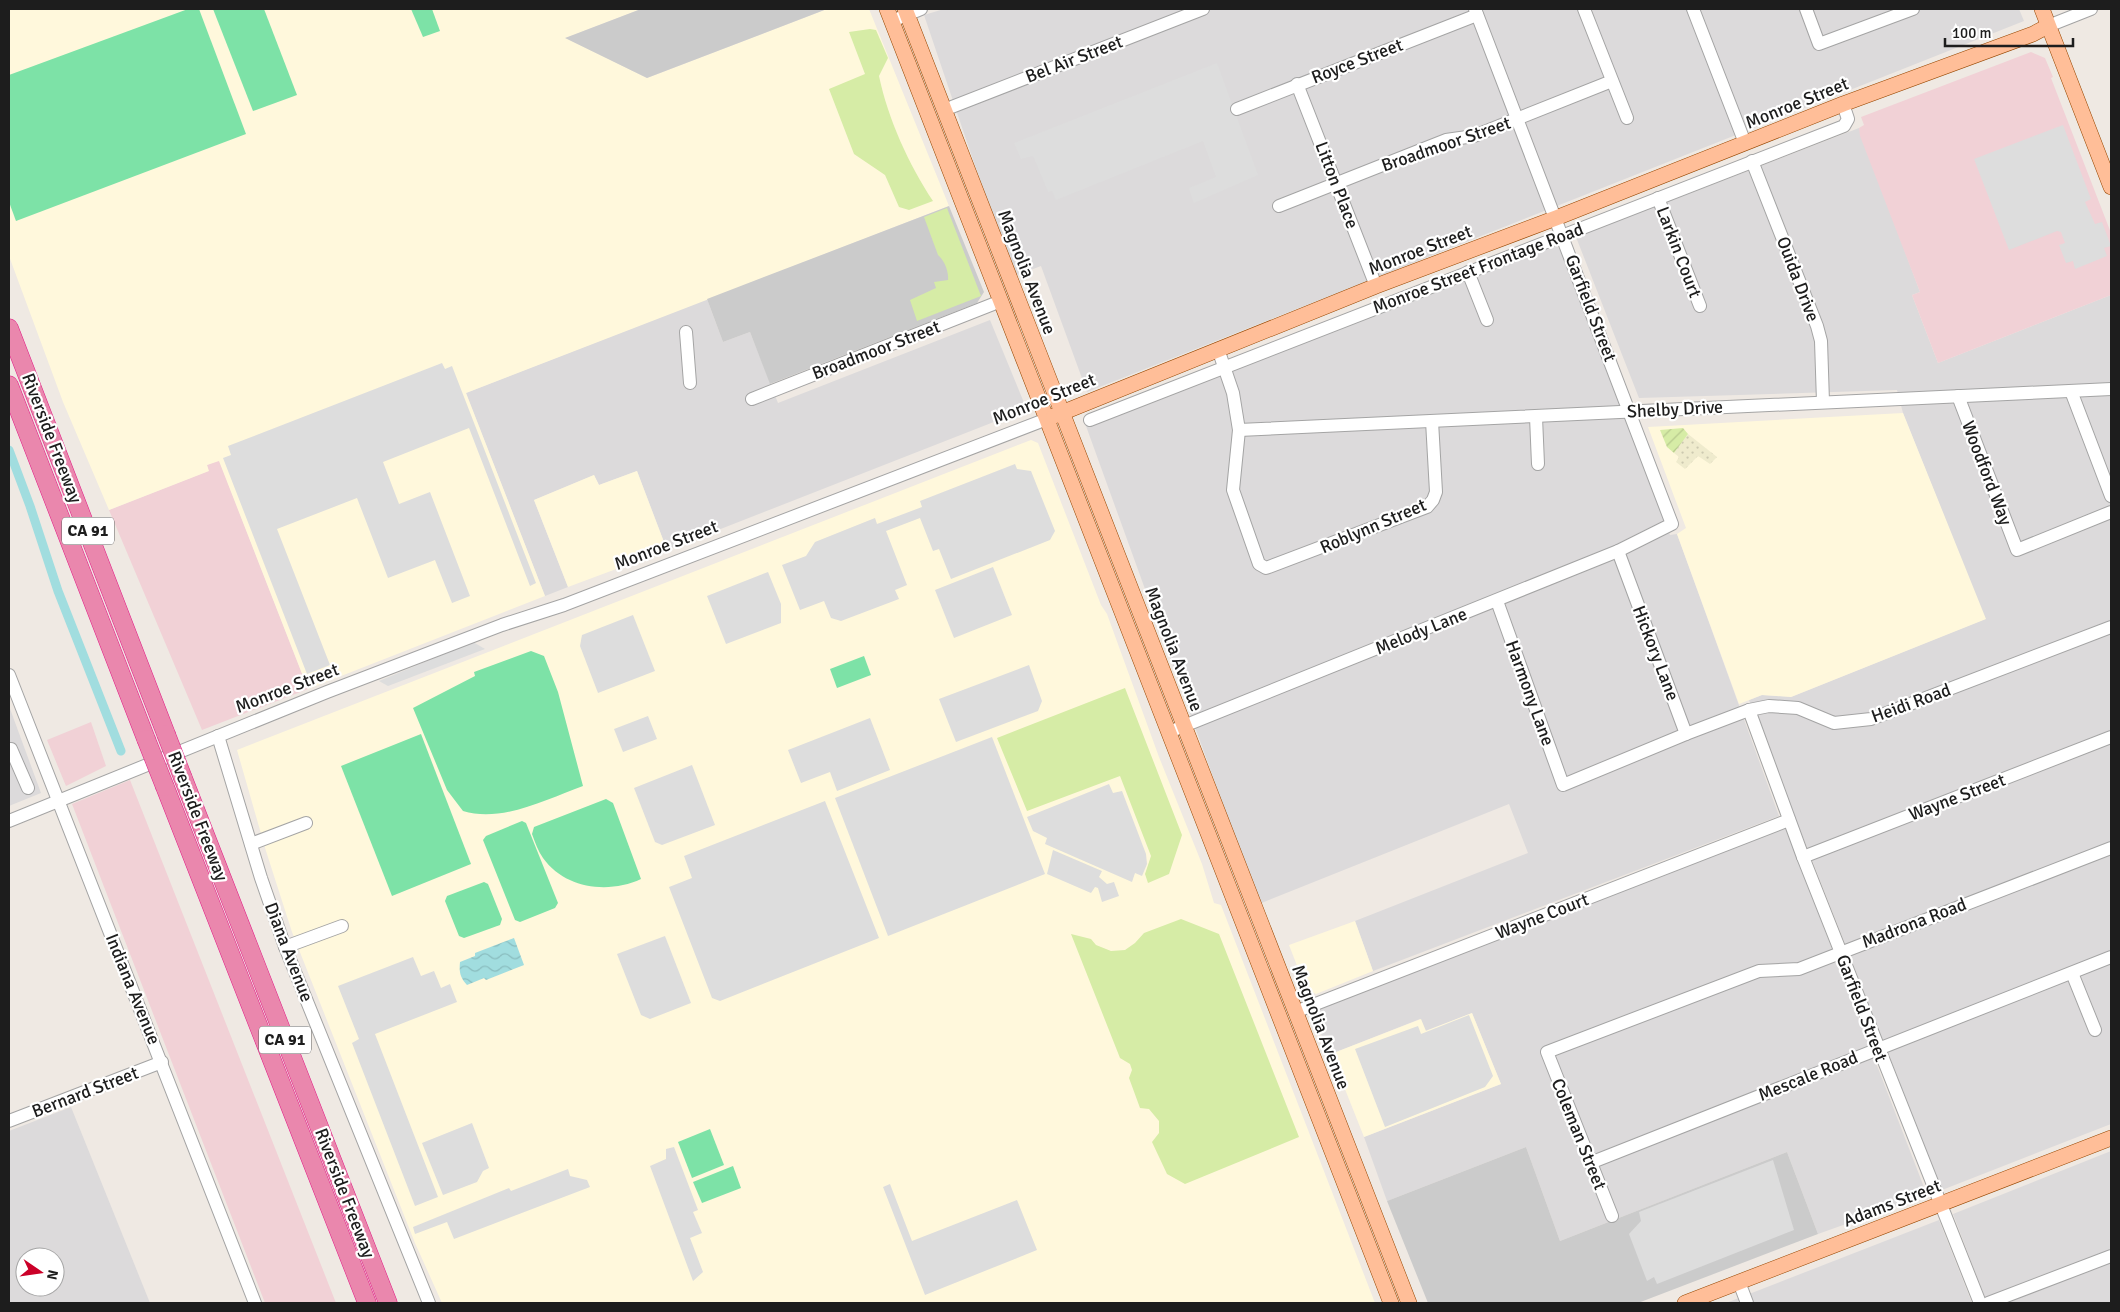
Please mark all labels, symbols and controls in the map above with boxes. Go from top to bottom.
scale bar [1945,15,2072,47]
text: 100 m [1952,24,1992,42]
street label: Bel Air Street [1022,30,1126,88]
street label: Royce Street [1308,34,1406,88]
street label: Monroe Street [1742,72,1852,134]
street label: Broadmoor Street [1378,112,1514,176]
street label: Litton Place [1310,138,1364,232]
street label: Larkin Court [1652,203,1706,301]
street label: Magnolia Avenue [993,207,1061,337]
street label: Monroe Street Frontage Road [1370,218,1586,318]
street label: Monroe Street [1365,220,1475,280]
street label: Ouida Drive [1772,233,1824,325]
street label: Garfield Street [1560,251,1622,365]
street label: Broadmoor Street [809,315,943,385]
street label: Monroe Street [989,368,1099,430]
street label: Riverside Freeway [17,370,87,507]
street label: Shelby Drive [1626,395,1724,423]
street label: Woodford Way [1957,418,2017,529]
street label: Roblynn Street [1317,494,1429,558]
street label: Monroe Street [611,515,721,575]
road number: CA 91 [62,518,114,544]
street label: Magnolia Avenue [1140,584,1208,714]
street label: Hickory Lane [1628,602,1684,704]
street label: Melody Lane [1372,603,1470,659]
street label: Harmony Lane [1501,637,1559,749]
street label: Monroe Street [232,658,342,718]
street label: Heidi Road [1868,678,1954,728]
street label: Riverside Freeway [163,748,233,885]
street label: Wayne Street [1906,769,2008,825]
street label: Wayne Court [1492,888,1592,944]
street label: Madrona Road [1859,893,1969,953]
street label: Diana Avenue [260,899,318,1005]
street label: Indiana Avenue [101,930,165,1048]
street label: Garfield Street [1831,951,1893,1065]
street label: Magnolia Avenue [1287,962,1355,1092]
road number: CA 91 [259,1026,311,1054]
street label: Mescale Road [1755,1046,1861,1106]
street label: Bernard Street [29,1062,141,1122]
street label: Coleman Street [1547,1075,1611,1193]
street label: Riverside Freeway [310,1125,380,1262]
street label: Adams Street [1840,1174,1944,1232]
north arrow [15,1247,65,1297]
text: N [43,1268,62,1281]

